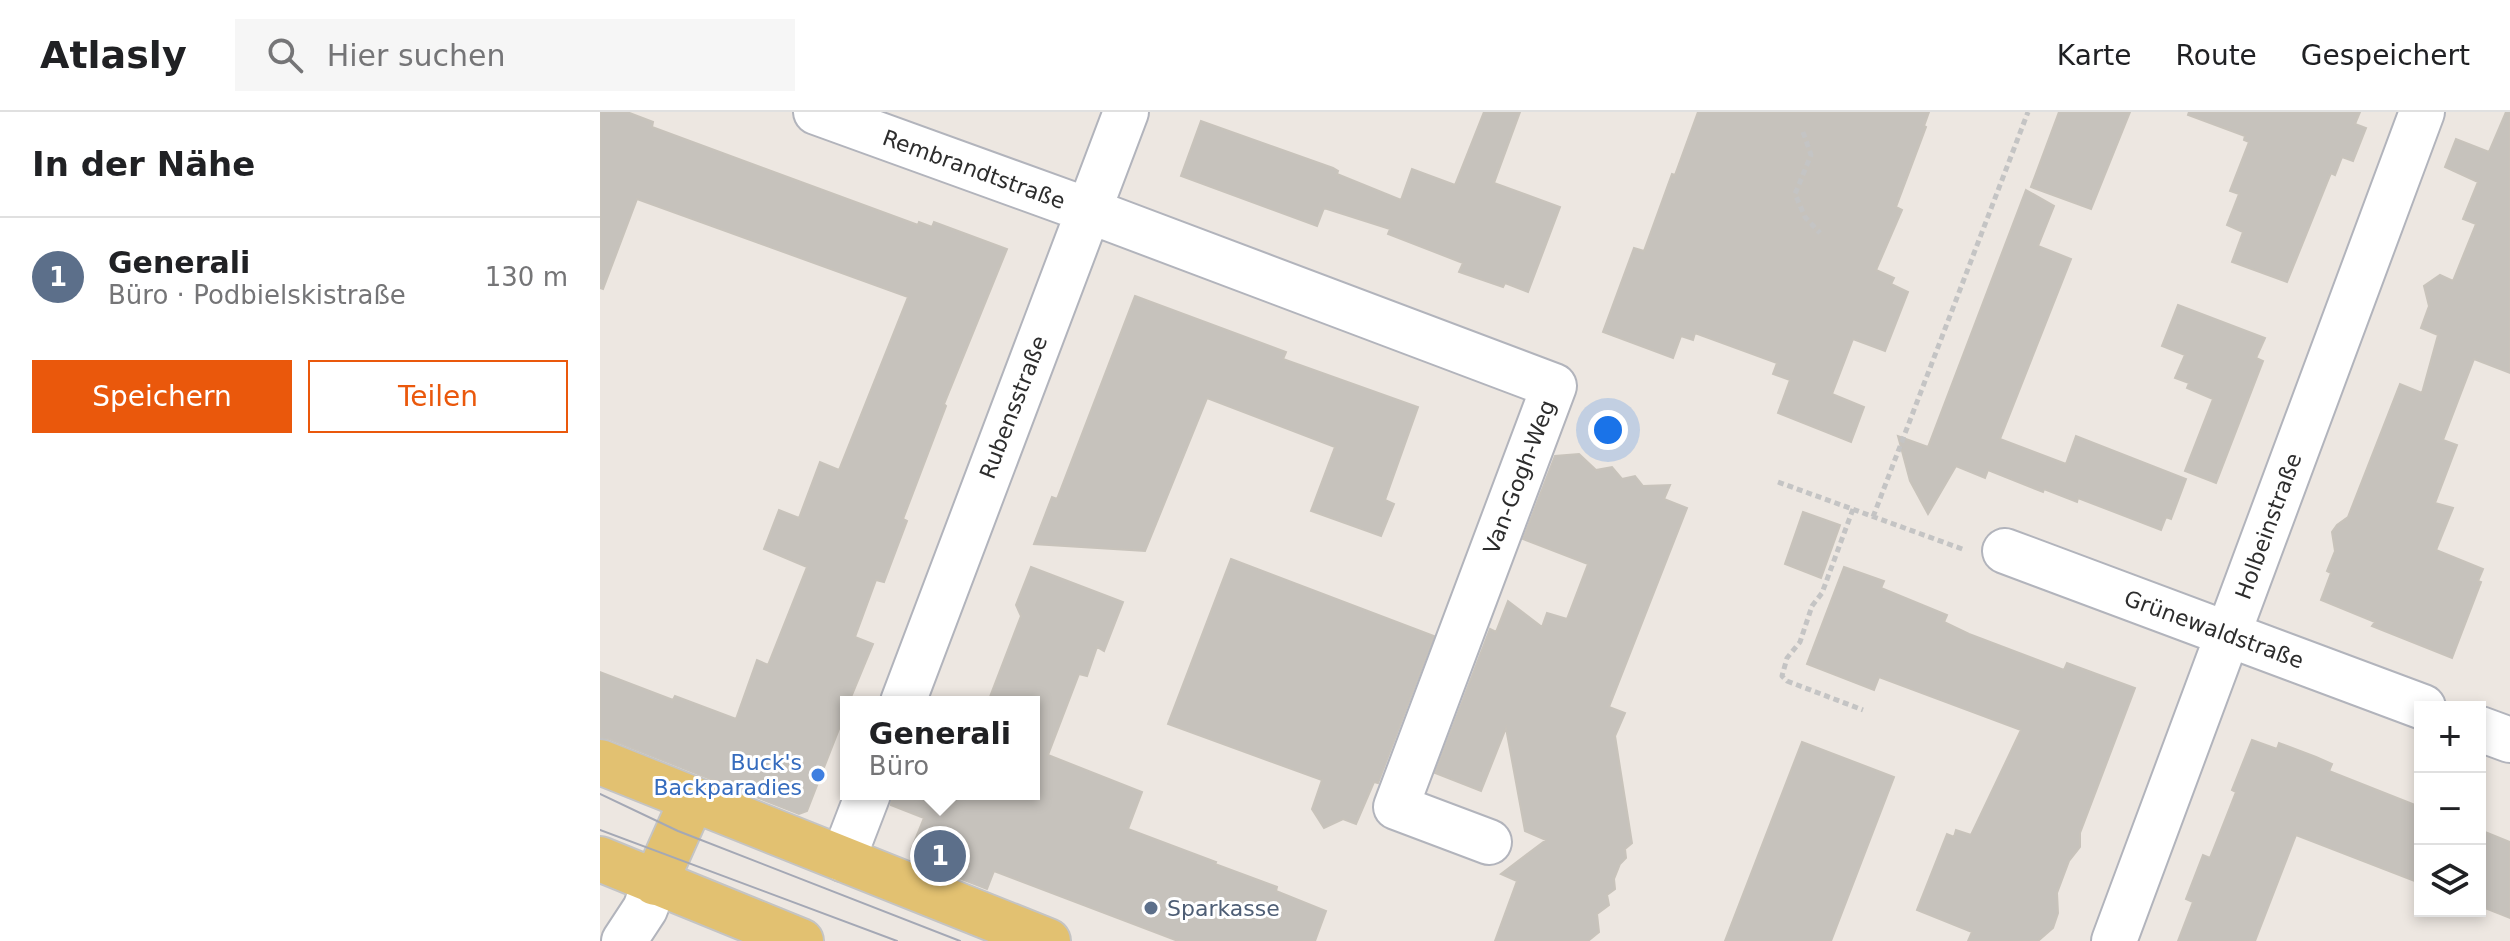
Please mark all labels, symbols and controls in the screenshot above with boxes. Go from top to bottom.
search box [235,19,795,91]
text: Atlasly [40,33,187,77]
icon: search [263,33,307,77]
text: Hier suchen [327,38,506,73]
text: Karte [2057,39,2132,72]
text: Route [2176,39,2257,72]
text: Gespeichert [2301,39,2470,72]
street label: Rembrandtstraße [879,125,1068,214]
text: In der Nähe [32,144,255,184]
text: Generali [108,245,250,280]
text: 1 [49,262,67,292]
text: 130 m [485,262,568,292]
text: Büro · Podbielskistraße [108,280,406,310]
street label: Rubensstraße [975,332,1052,482]
button: Speichern [32,360,292,433]
button: Teilen [308,360,568,433]
street label: Van-Gogh-Weg [1479,397,1560,558]
your location [1588,410,1628,450]
street label: Holbeinstraße [2230,450,2306,603]
street label: Grünewaldstraße [2121,585,2307,674]
popup [840,696,1040,800]
map controls [2414,701,2486,917]
button: + [2414,701,2486,773]
text: Generali [869,716,1011,751]
place label: Buck's Backparadies [654,750,802,800]
text: Büro [869,751,929,781]
marker: Buck's Backparadies [809,766,827,784]
button: − [2414,773,2486,845]
pin: 1 [914,826,966,886]
button: layers [2414,845,2486,917]
place label: Sparkasse [1167,896,1280,921]
marker: Sparkasse [1142,899,1160,917]

